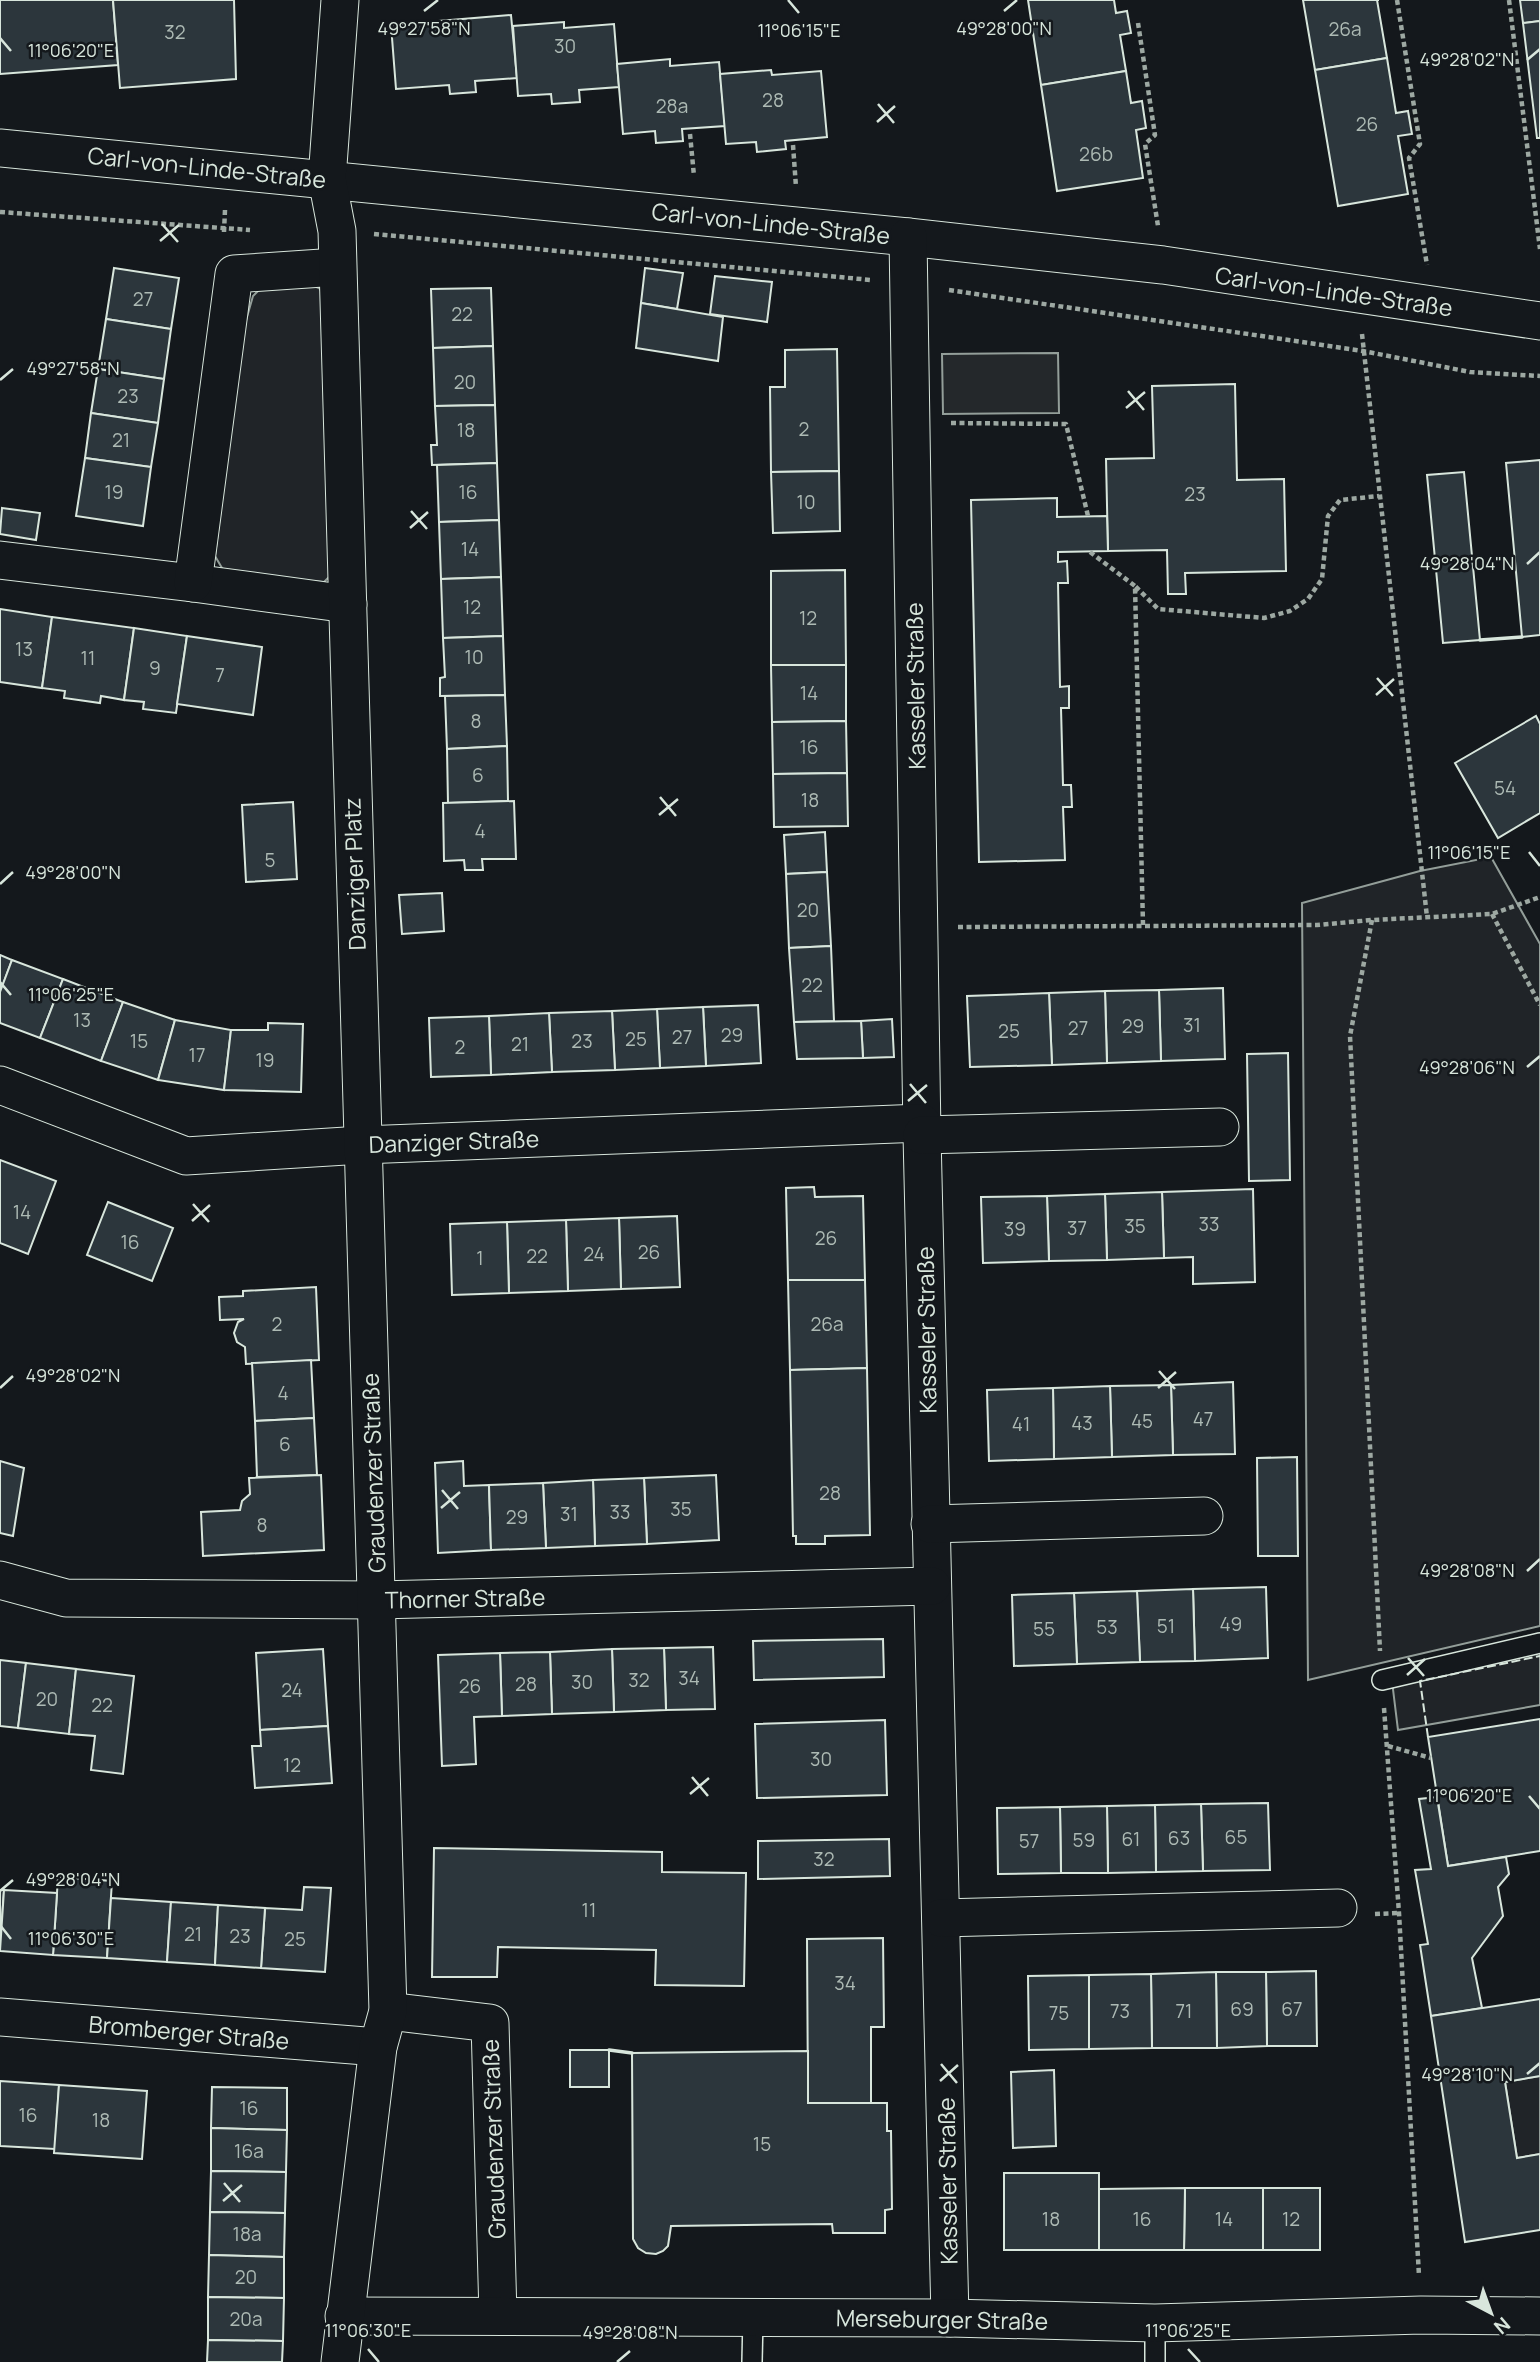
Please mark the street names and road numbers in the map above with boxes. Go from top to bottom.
street label: Carl-von-Linde-Straße [86,139,328,195]
street label: Carl-von-Linde-Straße [650,195,892,251]
street label: Carl-von-Linde-Straße [1213,259,1455,323]
street label: Kasseler Straße [898,602,932,770]
street label: Danziger Platz [335,797,373,951]
street label: Danziger Straße [368,1122,540,1160]
street label: Kasseler Straße [909,1246,943,1414]
street label: Graudenzer Straße [354,1373,392,1573]
street label: Thorner Straße [385,1581,545,1615]
street label: Bromberger Straße [87,2007,291,2057]
street label: Graudenzer Straße [474,2039,512,2239]
street label: Kasseler Straße [930,2097,964,2265]
street label: Merseburger Straße [836,2301,1048,2337]

